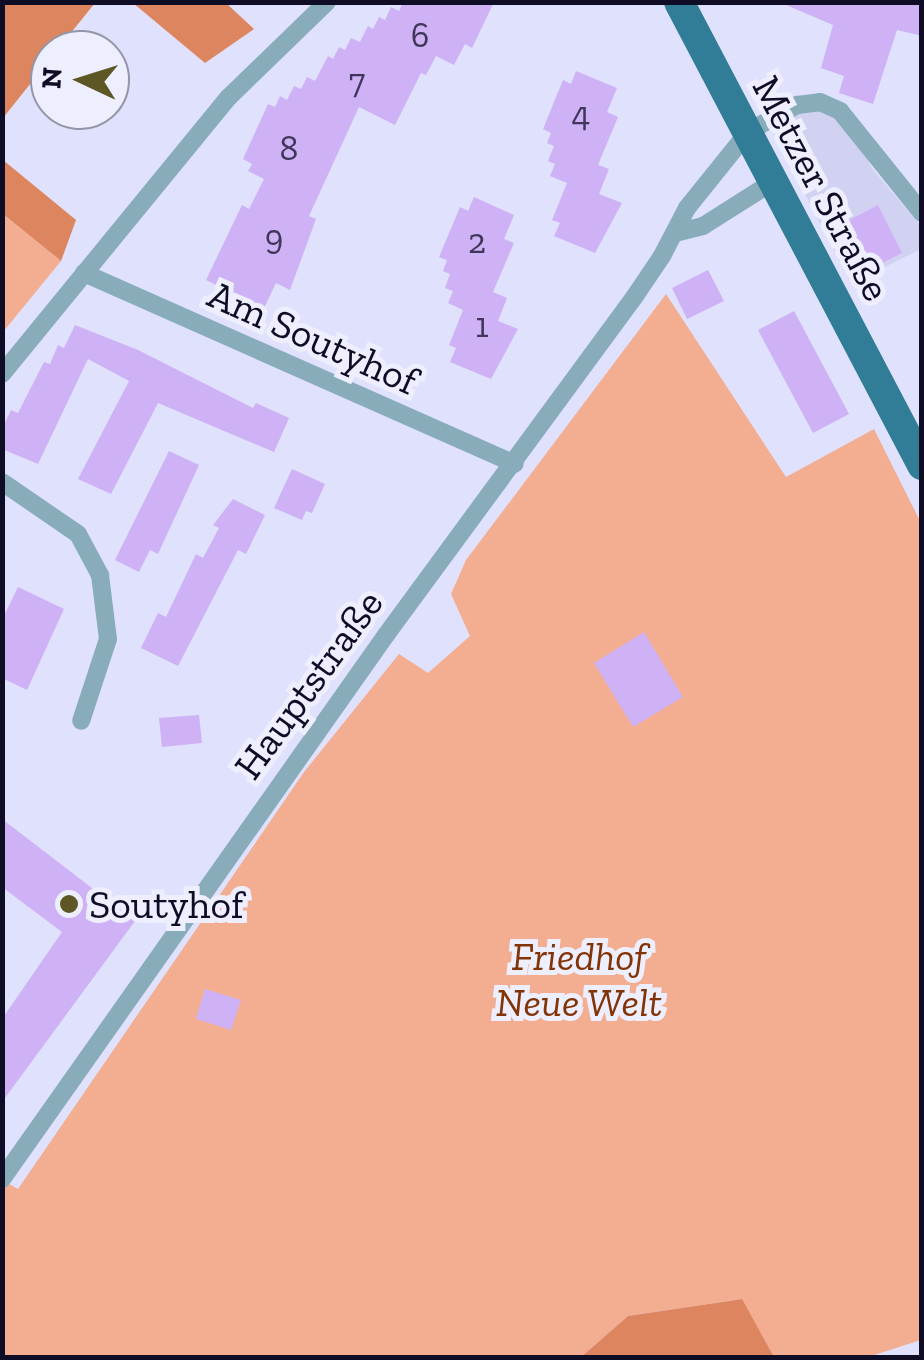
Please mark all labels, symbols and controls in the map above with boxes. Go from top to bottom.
house number: 6 [411,14,429,56]
north arrow [30,30,130,130]
house number: 7 [349,60,365,102]
text: N [34,66,69,90]
street label: Metzer Straße [743,67,901,309]
house number: 4 [572,93,590,135]
house number: 8 [280,127,298,169]
house number: 9 [265,216,283,258]
house number: 2 [468,220,486,262]
street label: Am Soutyhof [201,269,425,405]
house number: 1 [475,304,489,346]
street label: Hauptstraße [223,580,393,788]
place label: Soutyhof [89,880,244,928]
marker: Soutyhof [58,893,80,915]
park label: Friedhof Neue Welt [495,932,663,1026]

